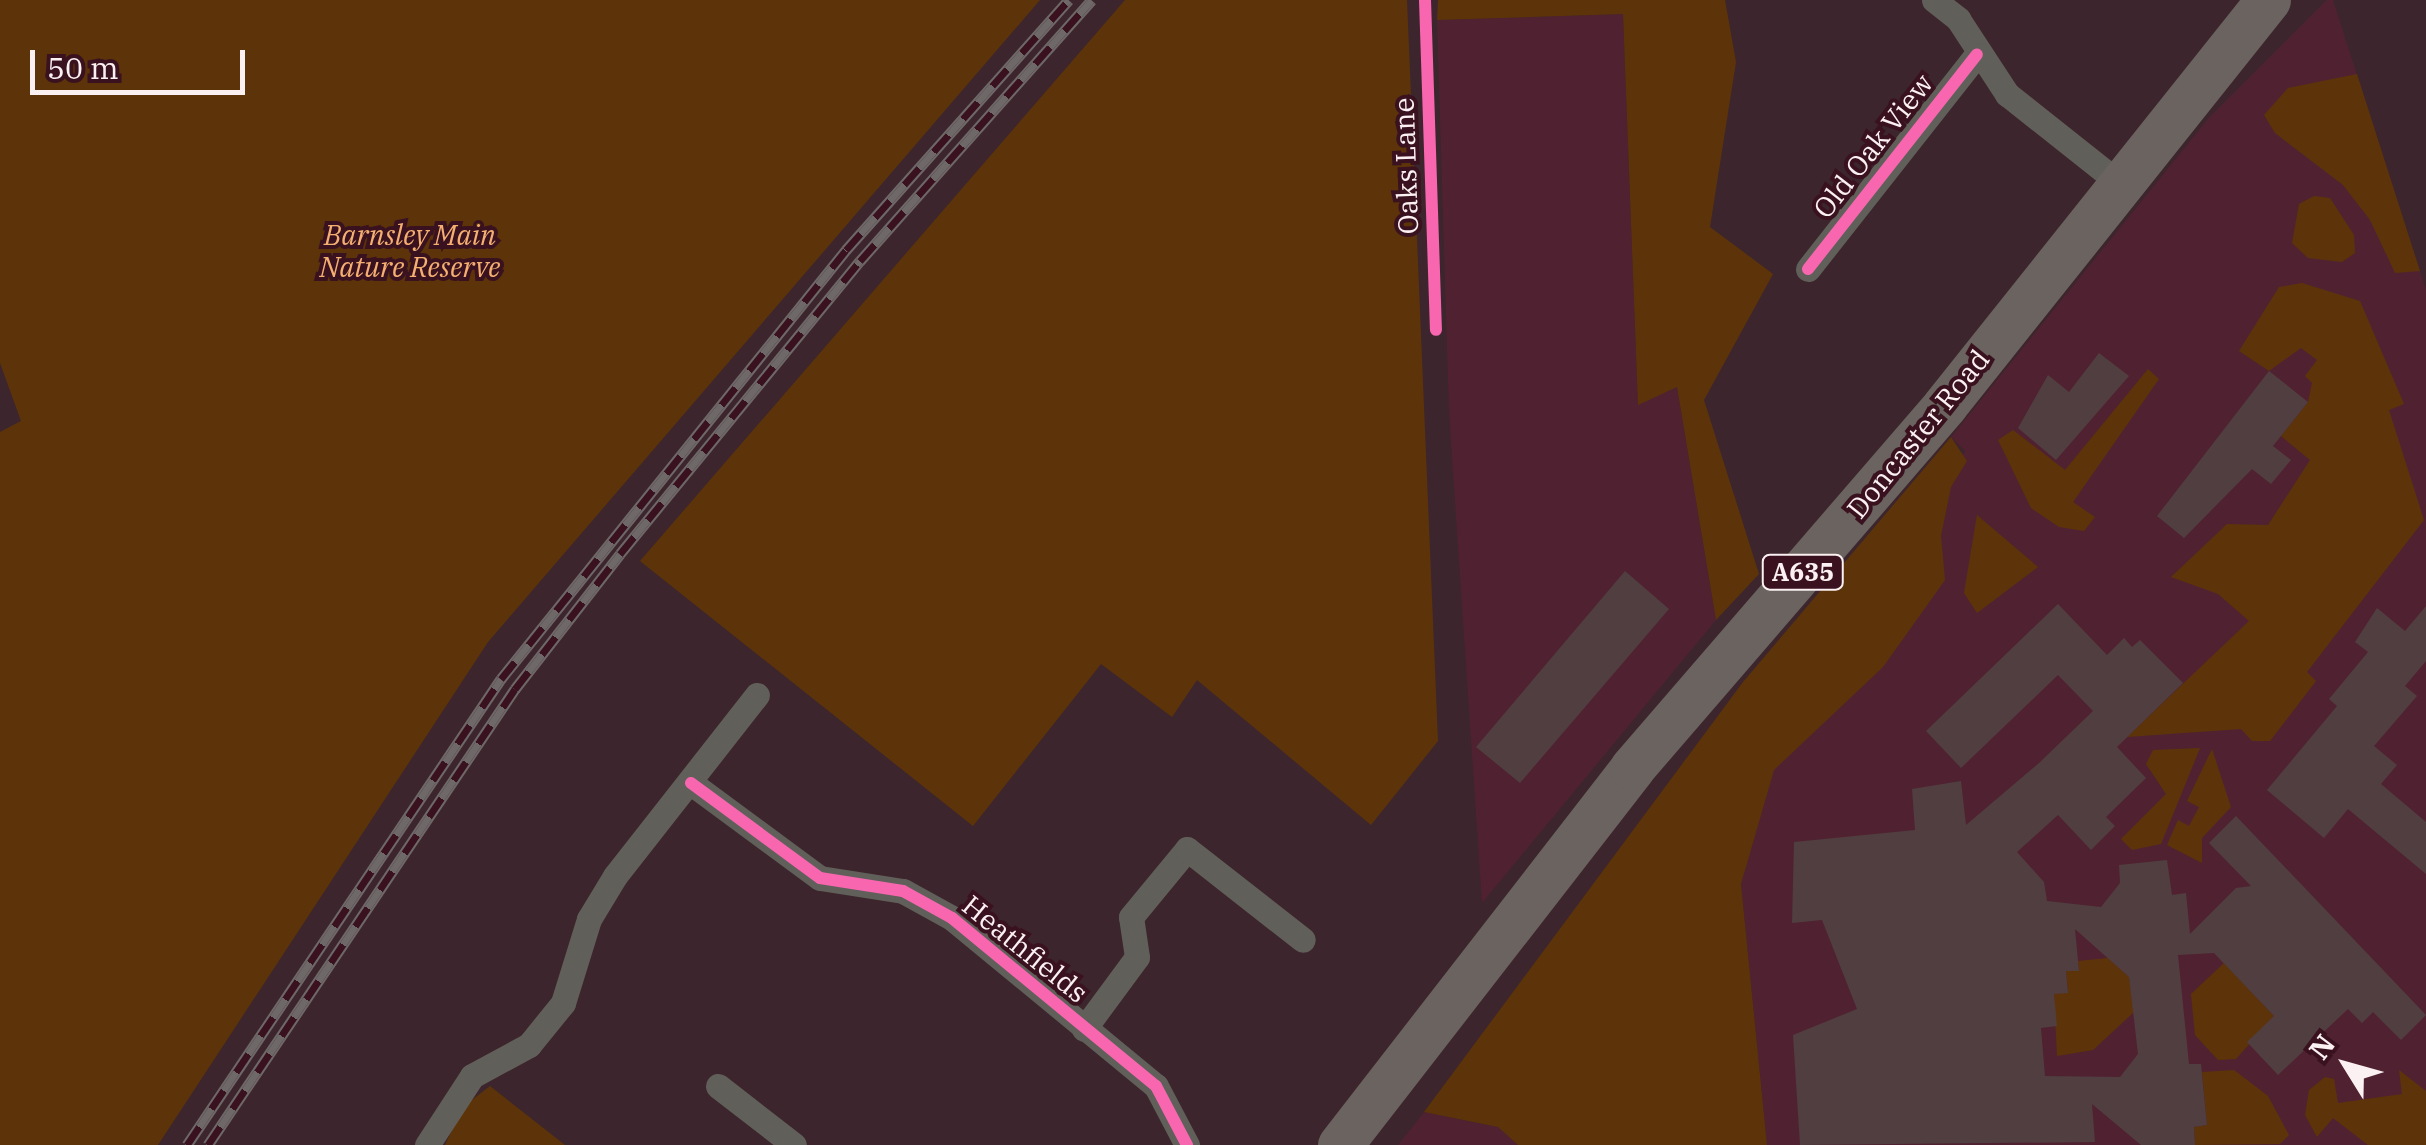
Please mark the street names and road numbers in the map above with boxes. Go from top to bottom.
street label: Old Oak View [1806,67,1940,225]
street label: Oaks Lane [1387,97,1425,235]
street label: Doncaster Road [1840,343,1996,525]
road number: A635 [1760,552,1846,592]
street label: Heathfields [956,888,1094,1010]

